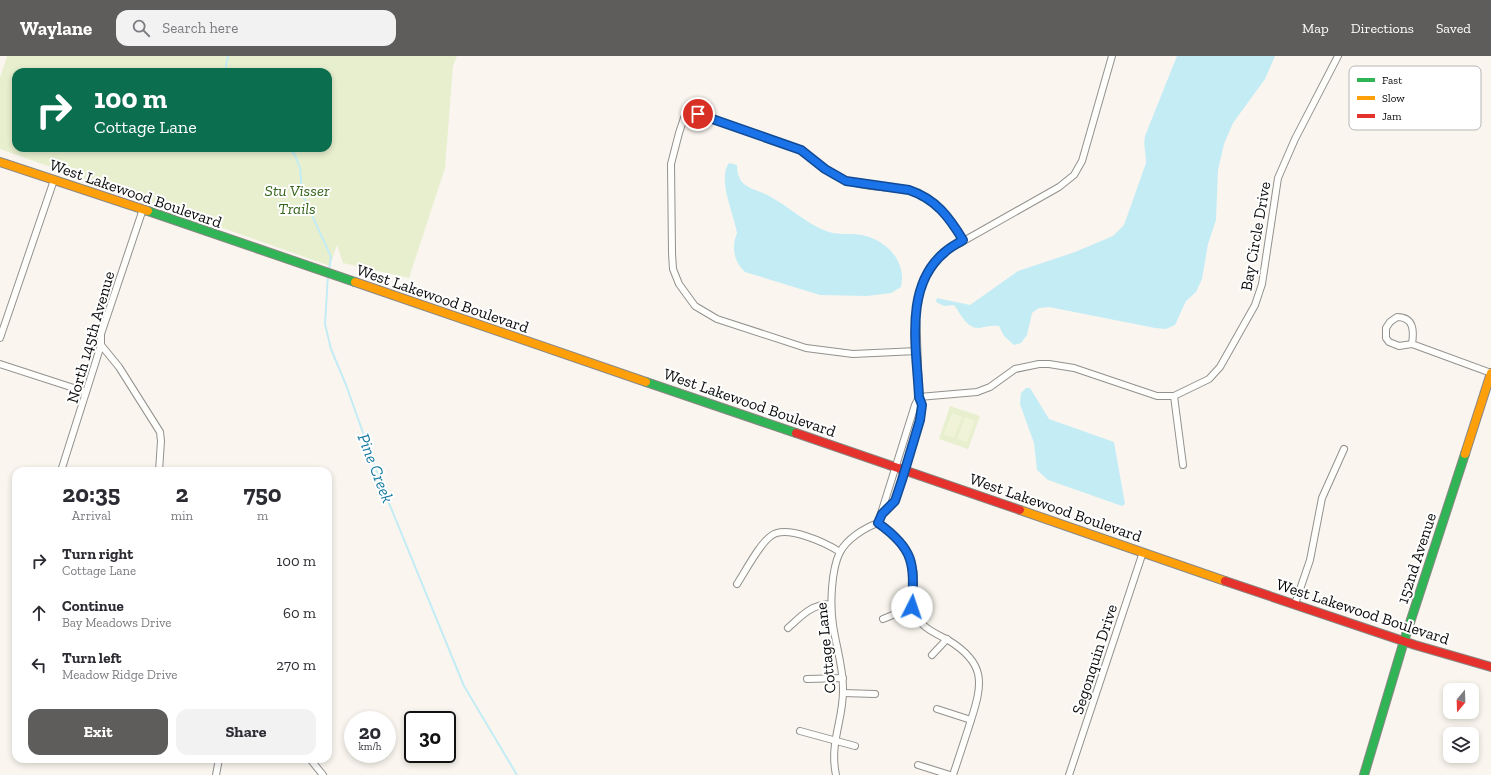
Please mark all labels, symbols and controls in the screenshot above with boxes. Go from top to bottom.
search box [116,10,396,46]
text: Waylane [20,17,92,40]
icon: search [130,17,152,39]
text: Search here [162,19,238,37]
text: Map [1302,20,1329,37]
text: Directions [1351,20,1414,37]
text: Saved [1436,20,1471,37]
legend [1349,66,1481,130]
text: Fast [1382,74,1403,87]
text: 100 m [94,82,167,115]
icon: right [28,84,80,136]
text: Slow [1382,92,1405,105]
pin [681,97,715,131]
icon: arrive [687,103,709,125]
text: Jam [1382,110,1402,123]
text: Cottage Lane [94,116,197,138]
street label: West Lakewood Boulevard [47,155,225,232]
street label: Bay Circle Drive [1237,180,1274,292]
park label: Stu Visser Trails [265,181,330,218]
street label: West Lakewood Boulevard [354,260,532,337]
street label: North 145th Avenue [63,269,118,405]
street label: West Lakewood Boulevard [661,364,839,441]
water label: Pine Creek [354,430,399,506]
street label: West Lakewood Boulevard [967,469,1145,546]
text: 20:35 [62,479,120,508]
text: 2 [175,479,188,508]
text: 750 [243,479,282,508]
text: Arrival [72,508,111,523]
text: min [171,508,193,523]
text: m [257,508,268,523]
street label: 152nd Avenue [1393,510,1440,606]
text: Turn right [62,545,133,563]
icon: right [28,550,50,572]
text: 100 m [277,552,316,570]
text: Cottage Lane [62,563,136,578]
street label: West Lakewood Boulevard [1274,575,1452,649]
position arrow [891,586,933,628]
text: Continue [62,597,124,615]
icon: ahead [28,602,50,624]
street label: Cottage Lane [811,602,840,694]
street label: Segonquin Drive [1068,602,1121,717]
text: 60 m [283,604,316,622]
text: Bay Meadows Drive [62,615,171,630]
text: Turn left [62,649,122,667]
icon: left [28,654,50,676]
text: 270 m [276,656,316,674]
text: Meadow Ridge Drive [62,667,177,682]
north arrow [1443,683,1479,719]
map controls [1443,683,1479,763]
button: Exit [28,709,168,755]
button: Share [176,709,316,755]
speed limit sign: 30 [404,711,456,763]
text: 20 [359,720,381,744]
button: layers [1443,727,1479,763]
text: km/h [359,741,381,753]

